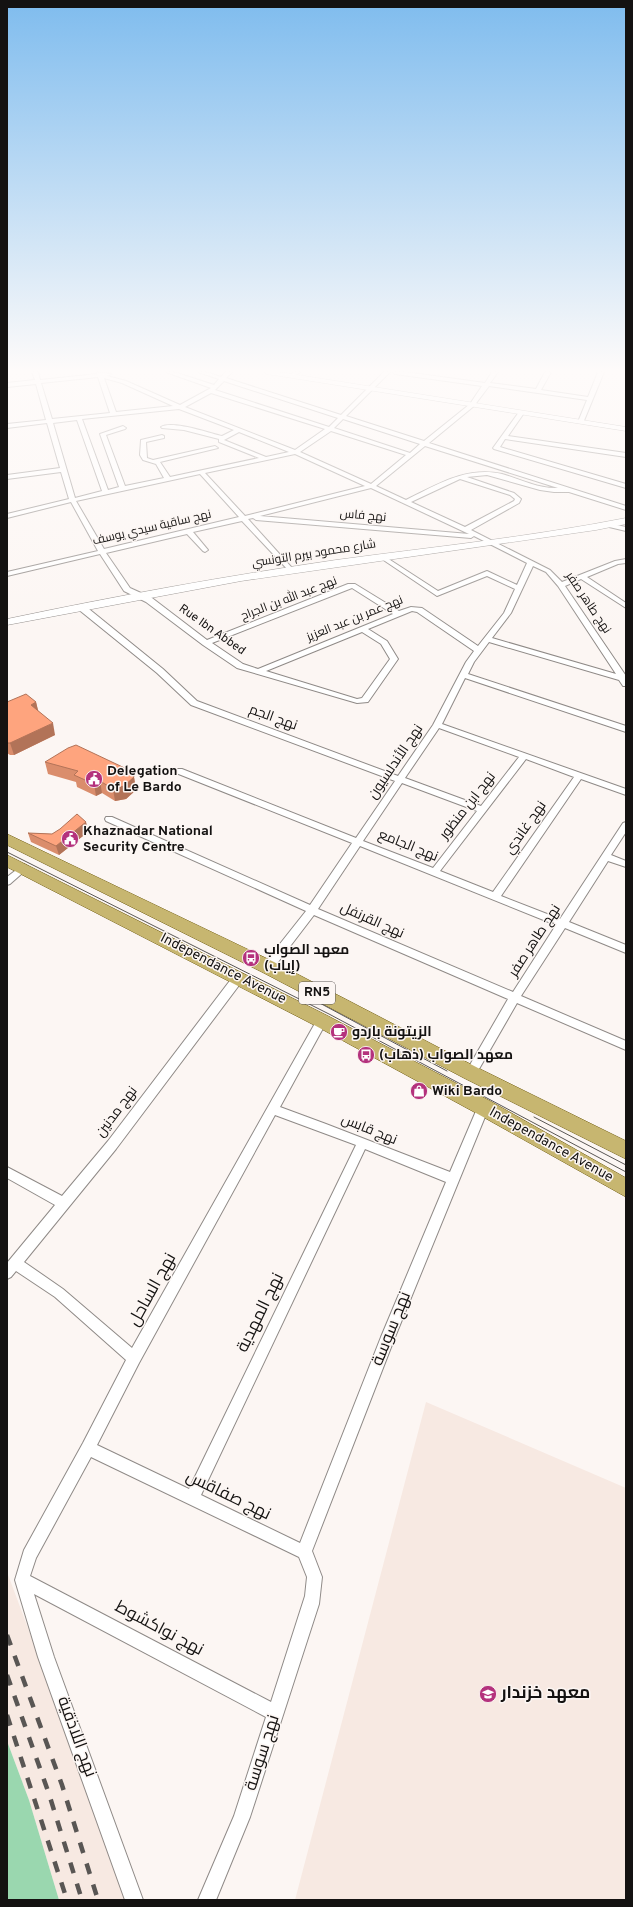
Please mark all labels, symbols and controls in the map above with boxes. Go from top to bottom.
street label: نهج فاس [339,506,387,526]
street label: نهج ساقية سيدي يوسف [91,507,213,550]
street label: شارع محمود بيرم التونسي [251,536,377,573]
street label: نهج طاهر صفر [561,568,614,637]
street label: نهج عبد الله بن الجراح [238,572,339,625]
street label: نهج عمر بن عبد العزيز [303,592,406,646]
street label: Rue Ibn Abbed [175,601,249,659]
street label: نهج الجم [246,701,300,735]
street label: نهج الأندلسيون [365,721,427,803]
place label: Delegation of Le Bardo [107,763,182,796]
public building icon: Delegation of Le Bardo [84,769,104,789]
street label: نهج ابن منظور [436,769,500,844]
street label: نهج غاندي [501,798,552,859]
place label: Khaznadar National Security Centre [83,823,213,856]
street label: نهج الجامع [376,826,440,866]
public building icon: Khaznadar National Security Centre [60,829,80,849]
street label: نهج القرنفل [337,899,407,943]
street label: نهج طاهر صفر [505,902,565,981]
street label: Independance Avenue [157,930,289,1008]
place label: معهد الصواب (إياب) [264,942,349,975]
bus stop icon: معهد الصواب (إياب) [241,948,261,968]
road number: RN5 [299,982,335,1004]
cafe icon: الزيتونة باردو [329,1022,349,1042]
place label: الزيتونة باردو [352,1024,432,1041]
bus stop icon: معهد الصواب (ذهاب) [356,1045,376,1065]
place label: معهد الصواب (ذهاب) [379,1047,513,1064]
shop icon: Wiki Bardo [409,1081,429,1101]
street label: نهج مدنين [92,1083,142,1141]
place label: Wiki Bardo [432,1083,502,1100]
street label: Independance Avenue [486,1104,616,1186]
street label: نهج قابس [339,1111,399,1149]
street label: نهج الساحل [124,1249,182,1331]
street label: نهج المهدية [232,1270,290,1356]
street label: نهج سوسة [367,1289,417,1369]
street label: نهج صفاقس [182,1466,274,1526]
street label: نهج نواكشوط [111,1596,207,1662]
place label: معهد خزندار [500,1683,590,1705]
school or university icon: معهد خزندار [478,1684,498,1704]
street label: نهج اللاذقية [51,1694,101,1780]
street label: نهج سوسة [240,1712,286,1794]

